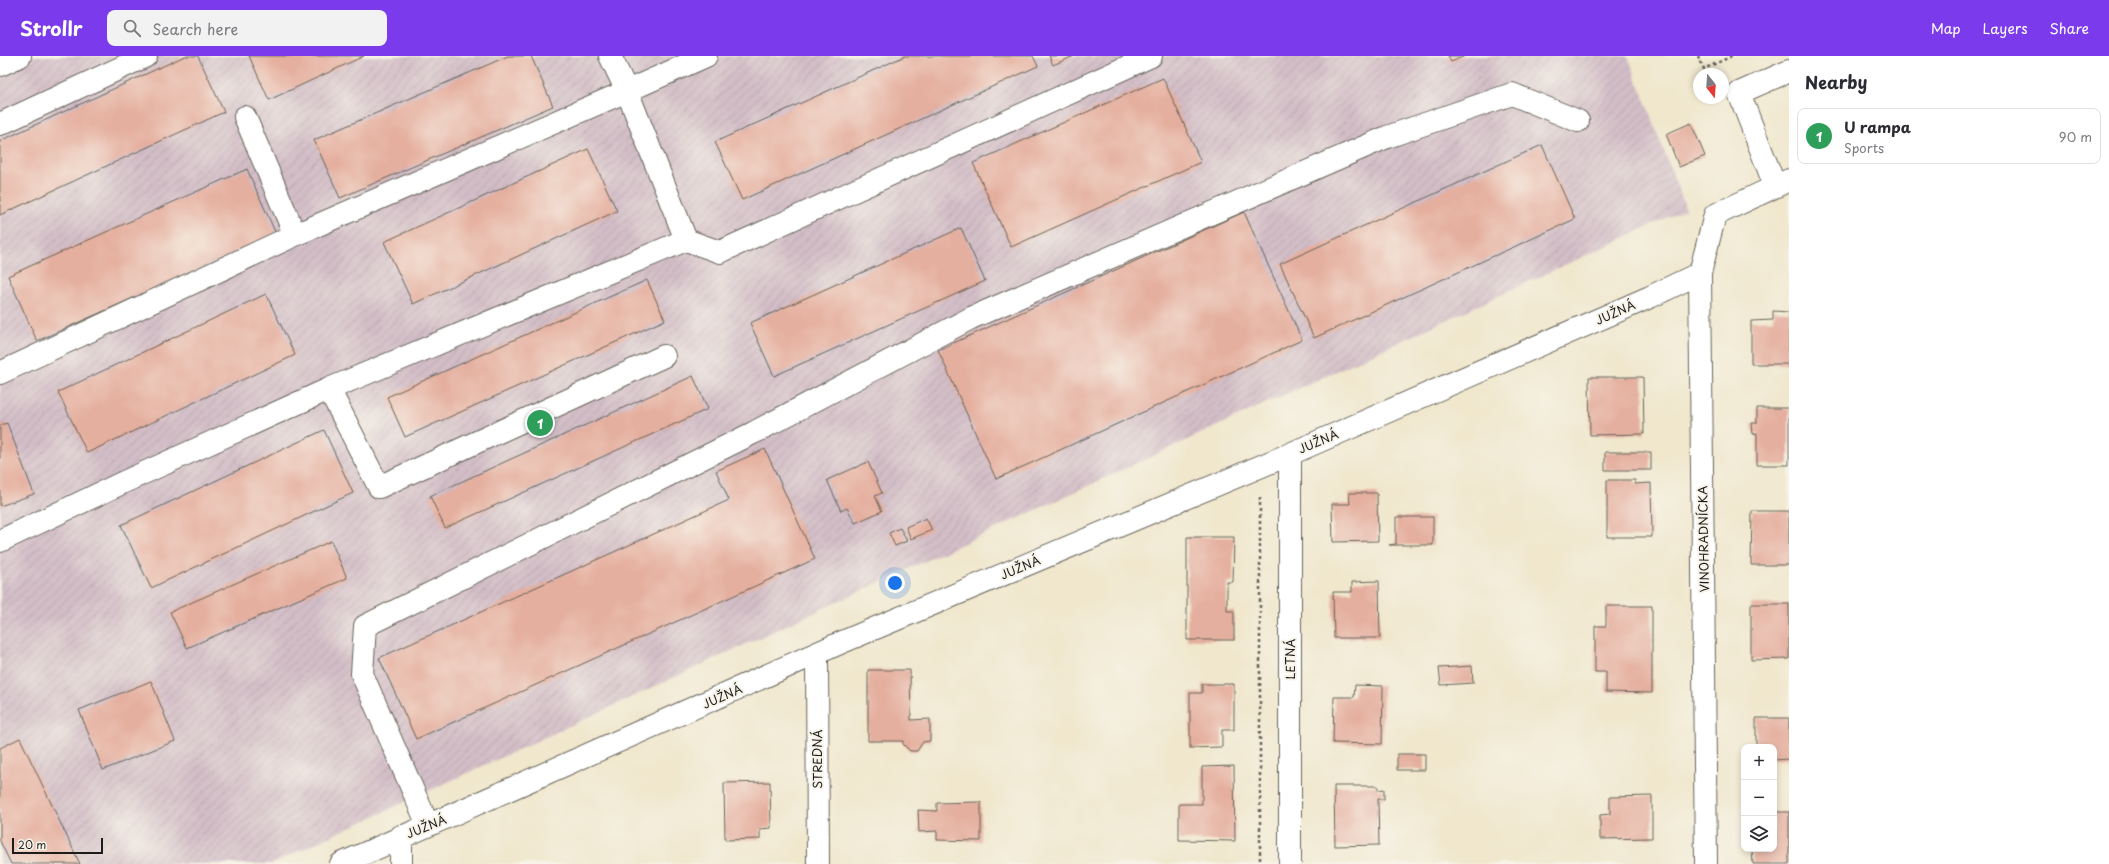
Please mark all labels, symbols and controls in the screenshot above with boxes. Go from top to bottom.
search box [107,10,387,46]
text: Strollr [20,14,83,42]
icon: search [121,17,143,39]
text: Search here [153,17,238,40]
text: Map [1931,18,1961,39]
text: Layers [1983,18,2028,39]
text: Share [2050,18,2089,39]
north arrow [1693,68,1729,104]
text: Nearby [1805,69,1867,95]
text: U rampa [1844,115,1911,138]
text: 1 [1816,127,1822,146]
text: 90 m [2059,127,2092,146]
text: Sports [1844,138,1884,157]
street label: JUŽNÁ [1592,295,1638,329]
pin: 1 [527,408,553,438]
street label: JUŽNÁ [1295,425,1341,457]
street label: VINOHRADNÍCKA [1693,485,1713,593]
street label: JUŽNÁ [997,551,1043,583]
your location [885,573,905,593]
street label: LETNÁ [1281,639,1299,679]
street label: JUŽNÁ [699,679,745,713]
street label: STREDNÁ [808,729,826,789]
map controls [1741,744,1777,852]
button: + [1741,744,1777,780]
button: − [1741,780,1777,816]
street label: JUŽNÁ [403,810,449,842]
button: layers [1741,816,1777,852]
scale bar [12,836,103,855]
text: 20 m [18,836,46,853]

